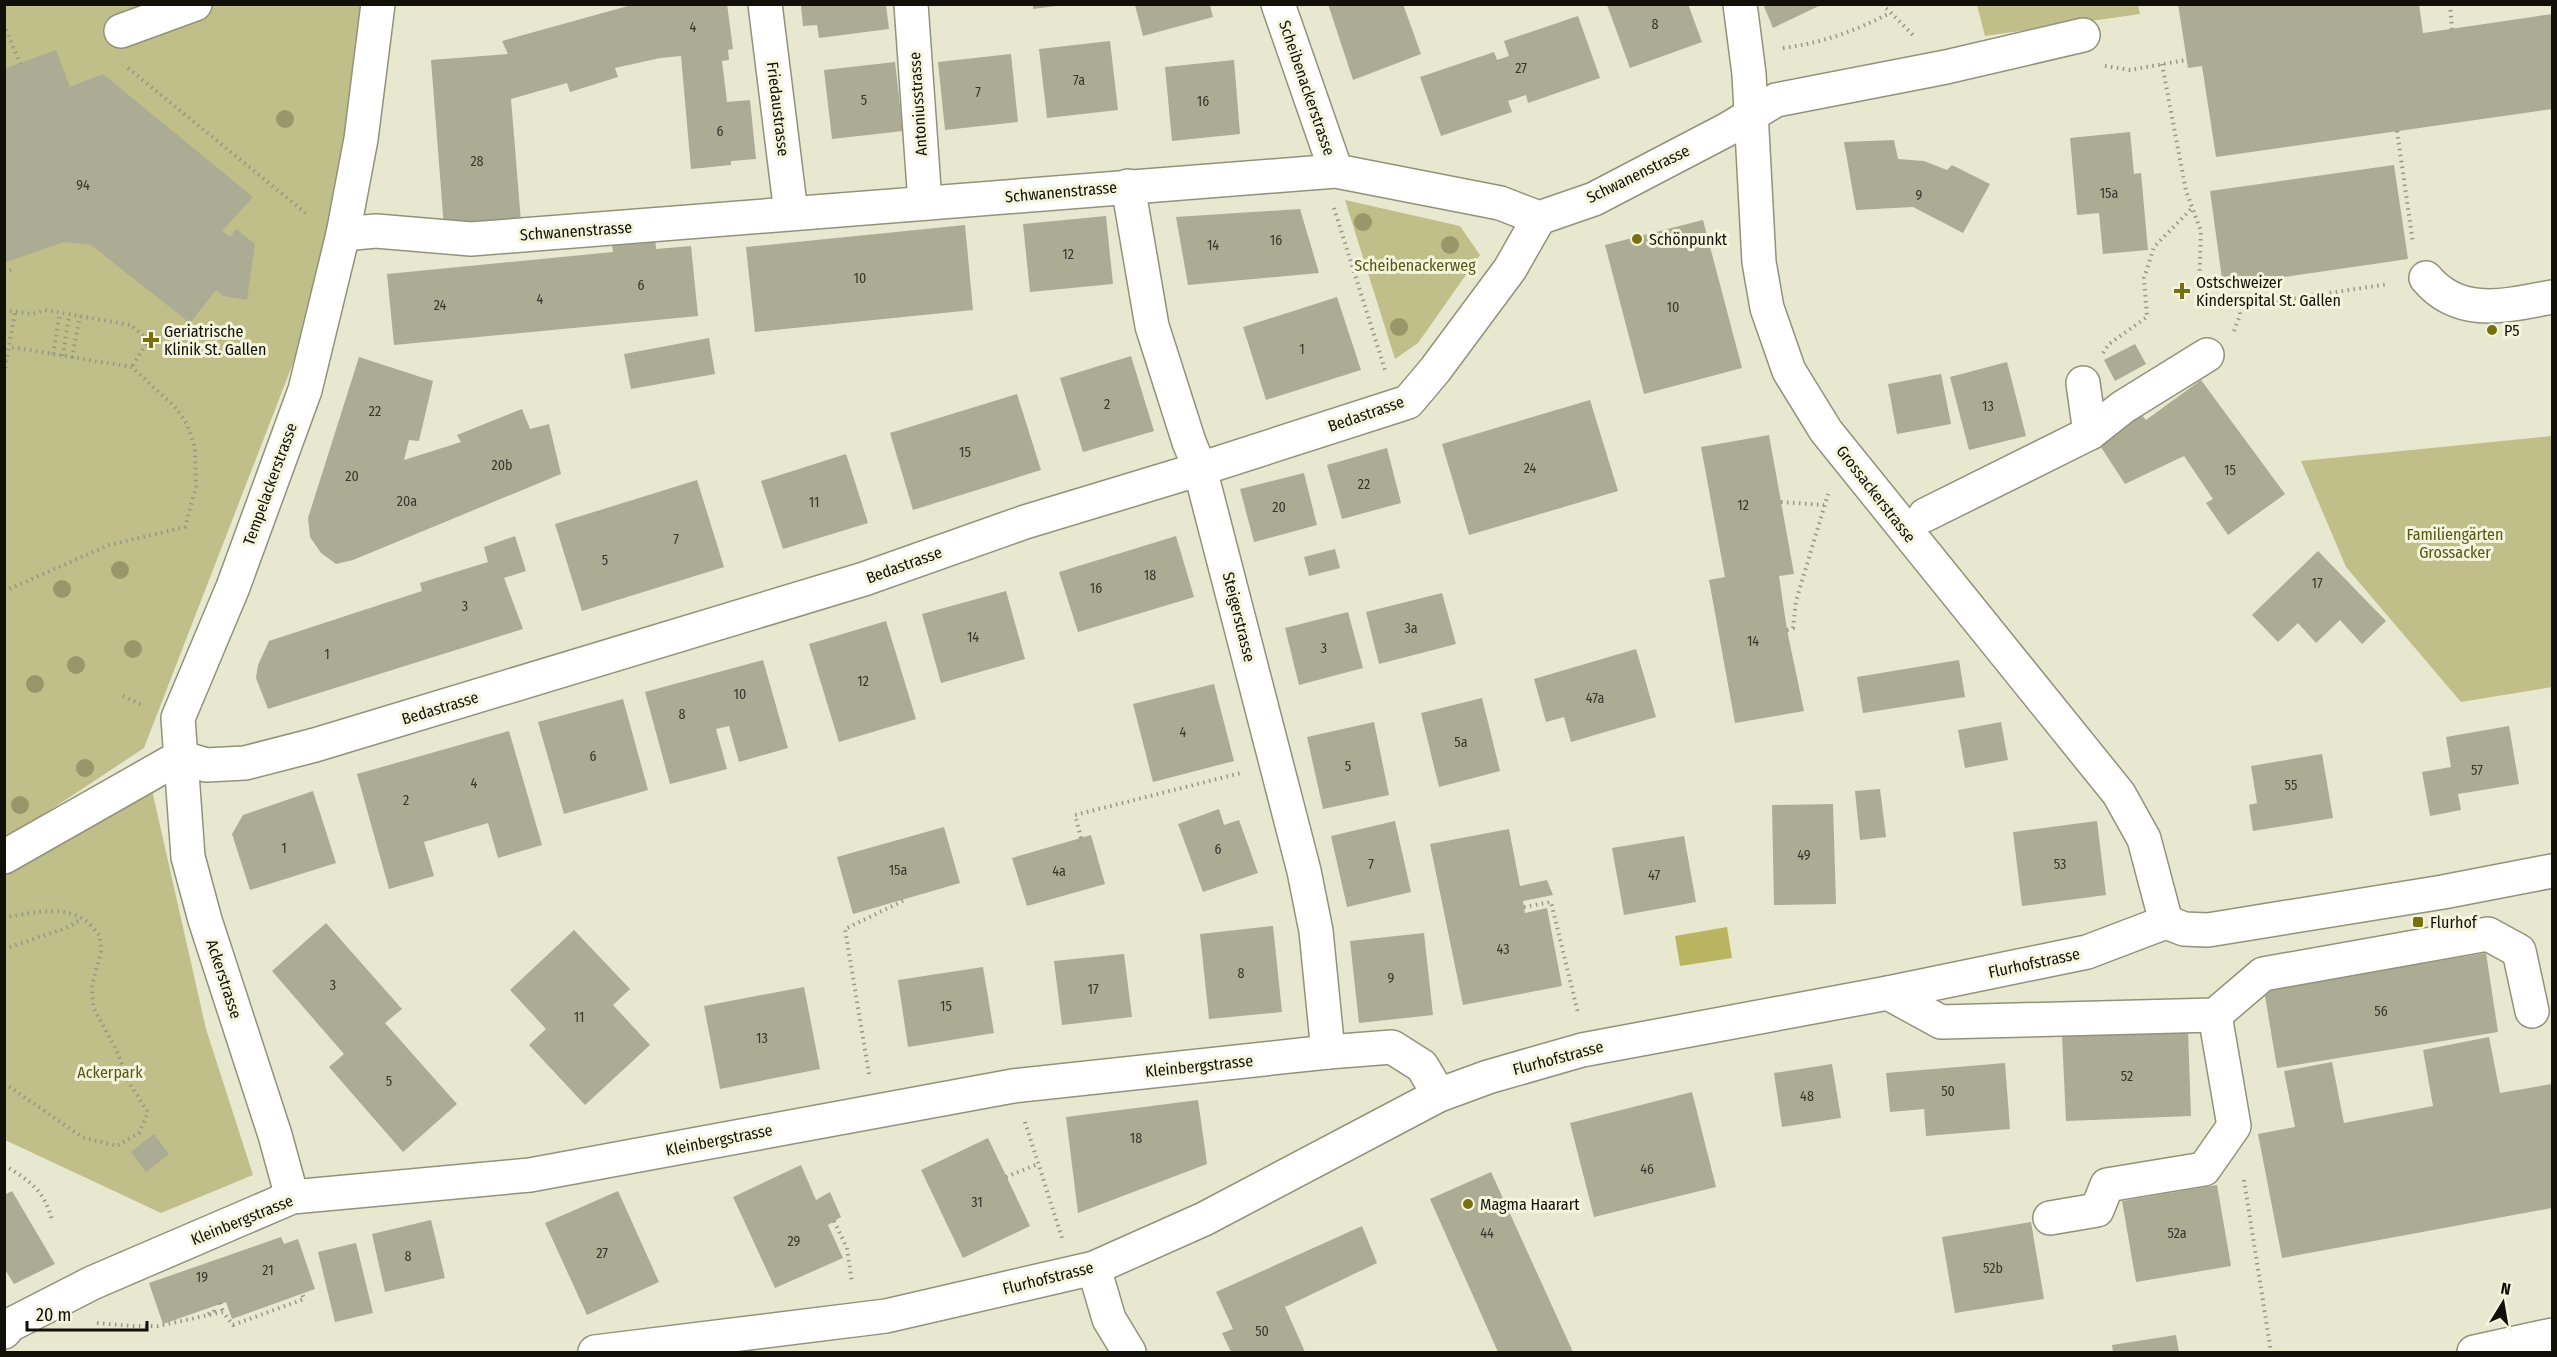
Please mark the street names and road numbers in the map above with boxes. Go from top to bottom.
street label: Scheibenackerstrasse [1275,18,1339,158]
street label: Antoniusstrasse [905,51,931,157]
street label: Friedaustrasse [763,61,793,157]
street label: Schwanenstrasse [1583,141,1693,207]
street label: Schwanenstrasse [1004,178,1118,206]
street label: Schwanenstrasse [519,218,633,244]
street label: Bedastrasse [1325,392,1407,436]
street label: Tempelackerstrasse [239,420,301,548]
street label: Grossackerstrasse [1832,442,1920,546]
street label: Bedastrasse [864,542,945,587]
street label: Steigerstrasse [1219,570,1259,664]
street label: Bedastrasse [399,687,481,729]
street label: Ackerstrasse [202,937,246,1021]
street label: Flurhofstrasse [1987,944,2082,982]
street label: Flurhofstrasse [1511,1037,1605,1079]
street label: Kleinbergstrasse [1144,1051,1254,1081]
street label: Kleinbergstrasse [664,1120,774,1160]
street label: Kleinbergstrasse [188,1191,296,1249]
street label: Flurhofstrasse [1001,1258,1096,1298]

